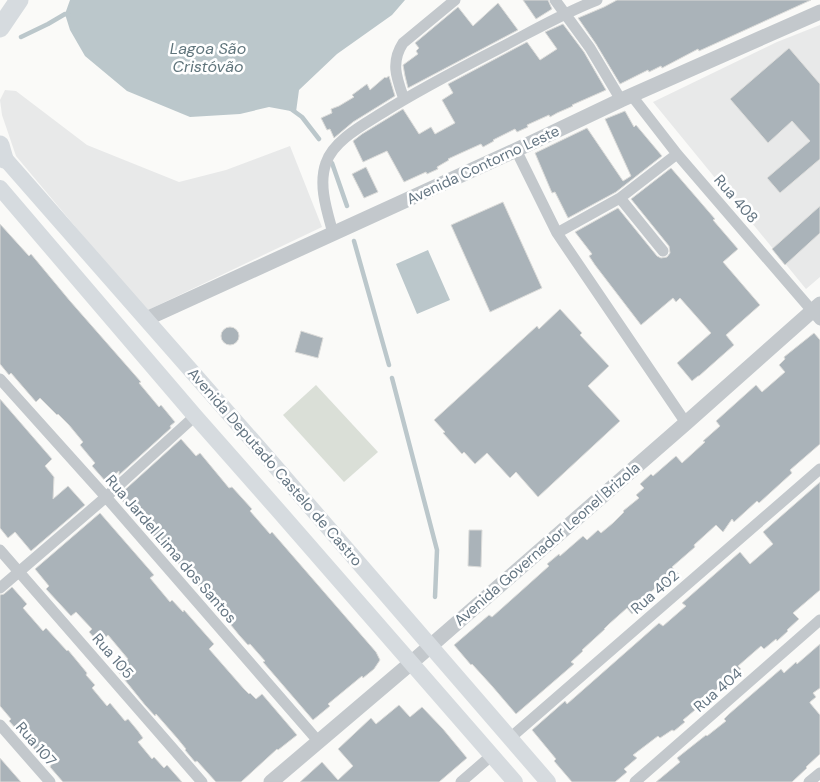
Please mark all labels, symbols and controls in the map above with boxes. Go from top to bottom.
water label: Lagoa São Cristóvão [170,38,246,77]
street label: Avenida Contorno Leste [403,121,563,209]
street label: Rua 408 [709,170,763,228]
street label: Avenida Deputado Castelo de Castro [183,364,367,571]
street label: Avenida Governador Leonel Brizola [450,458,644,630]
street label: Rua Jardel Lima dos Santos [101,471,241,627]
street label: Rua 402 [627,566,683,618]
street label: Rua 105 [88,629,138,683]
street label: Rua 404 [689,663,747,717]
street label: Rua 107 [11,718,61,770]

